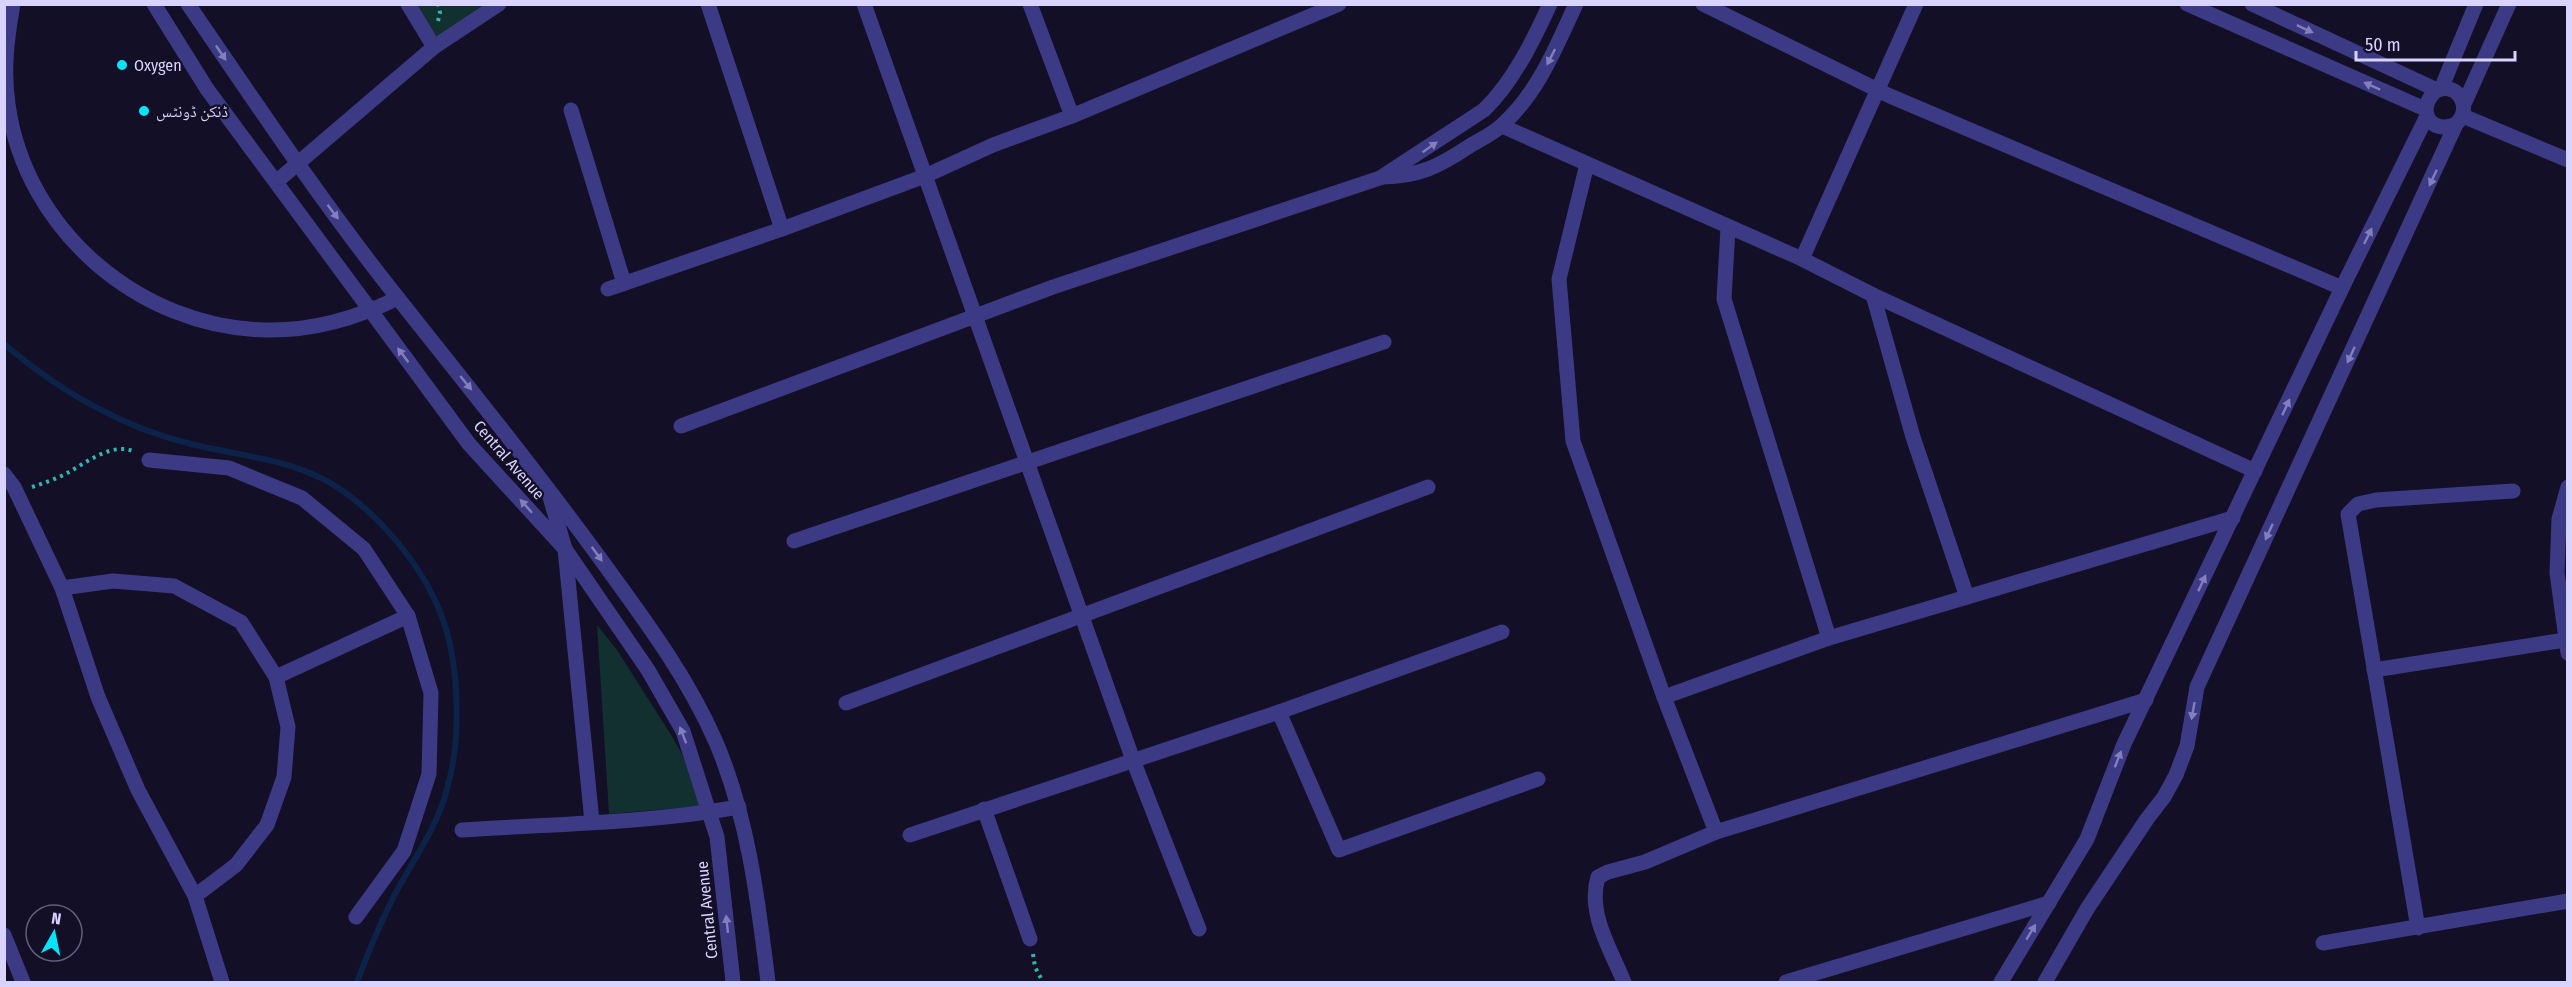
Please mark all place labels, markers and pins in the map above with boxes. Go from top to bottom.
place label: Oxygen [134,56,182,75]
marker: Oxygen [115,58,129,72]
place label: ڈنکن ڈونٹس [156,102,228,122]
marker: ڈنکن ڈونٹس [137,104,151,118]

